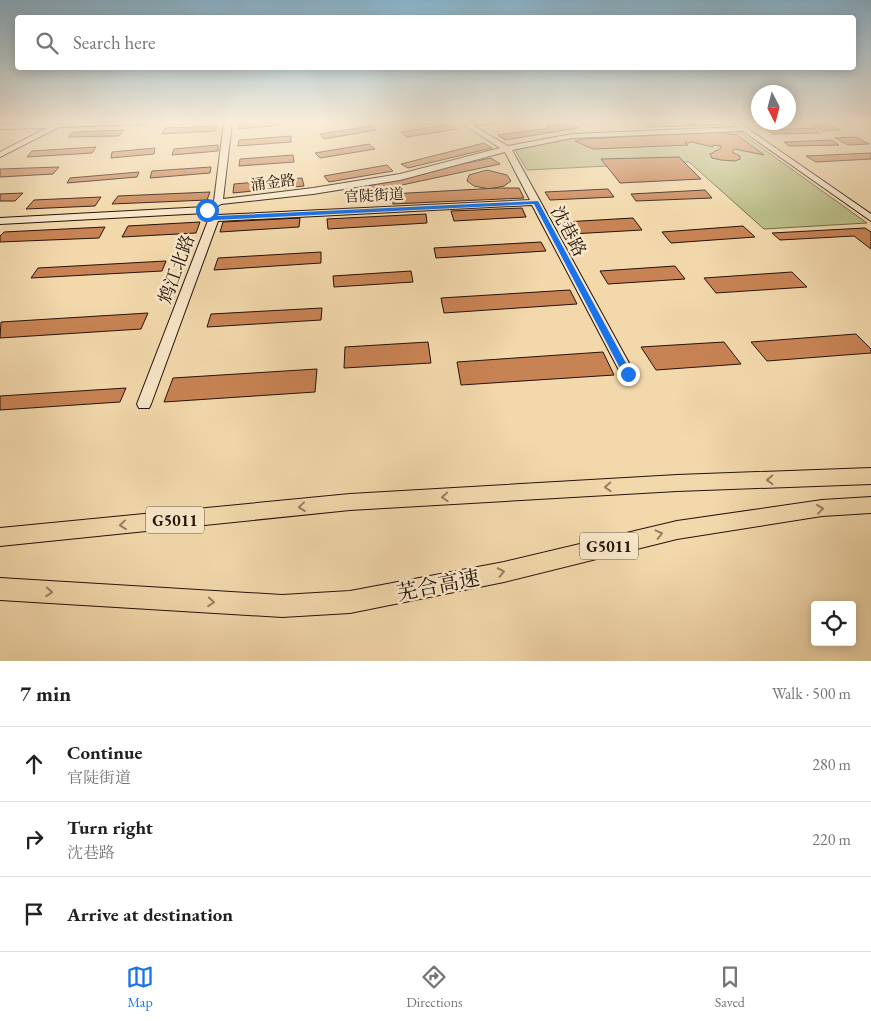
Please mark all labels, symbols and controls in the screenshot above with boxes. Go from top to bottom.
search box [15,15,856,70]
icon: search [33,29,61,57]
text: Search here [73,30,155,55]
north arrow [751,85,796,130]
street label: 涌金路 [250,170,296,194]
street label: 官陡街道 [344,184,404,206]
route start [196,199,219,222]
street label: 沈巷路 [546,202,592,260]
street label: 鸩江北路 [153,231,199,307]
route end [617,363,640,386]
one-way arrow [766,475,774,485]
one-way arrow [603,482,611,493]
one-way arrow [441,491,449,502]
one-way arrow [298,501,306,512]
one-way arrow [816,504,824,515]
road number: G5011 [146,506,204,534]
one-way arrow [118,519,126,530]
one-way arrow [655,529,664,540]
road number: G5011 [580,532,638,560]
street label: 芜合高速 [394,564,482,606]
one-way arrow [497,568,506,578]
one-way arrow [45,586,53,597]
one-way arrow [207,596,215,607]
map controls [811,601,856,646]
button: locate [811,601,856,646]
text: 7 min [20,680,71,707]
text: Walk · 500 m [772,683,851,704]
text: Continue [67,740,142,765]
icon: ahead [20,750,48,778]
text: 280 m [812,754,851,775]
text: 官陡街道 [67,767,131,788]
text: Turn right [67,815,153,840]
icon: right [20,825,48,853]
text: 220 m [812,829,851,850]
text: 沈巷路 [67,842,115,863]
icon: arrive [20,900,48,928]
text: Arrive at destination [67,902,233,927]
tab: Map [126,963,154,1011]
tab: Directions [406,963,463,1011]
tab: Saved [715,963,745,1011]

